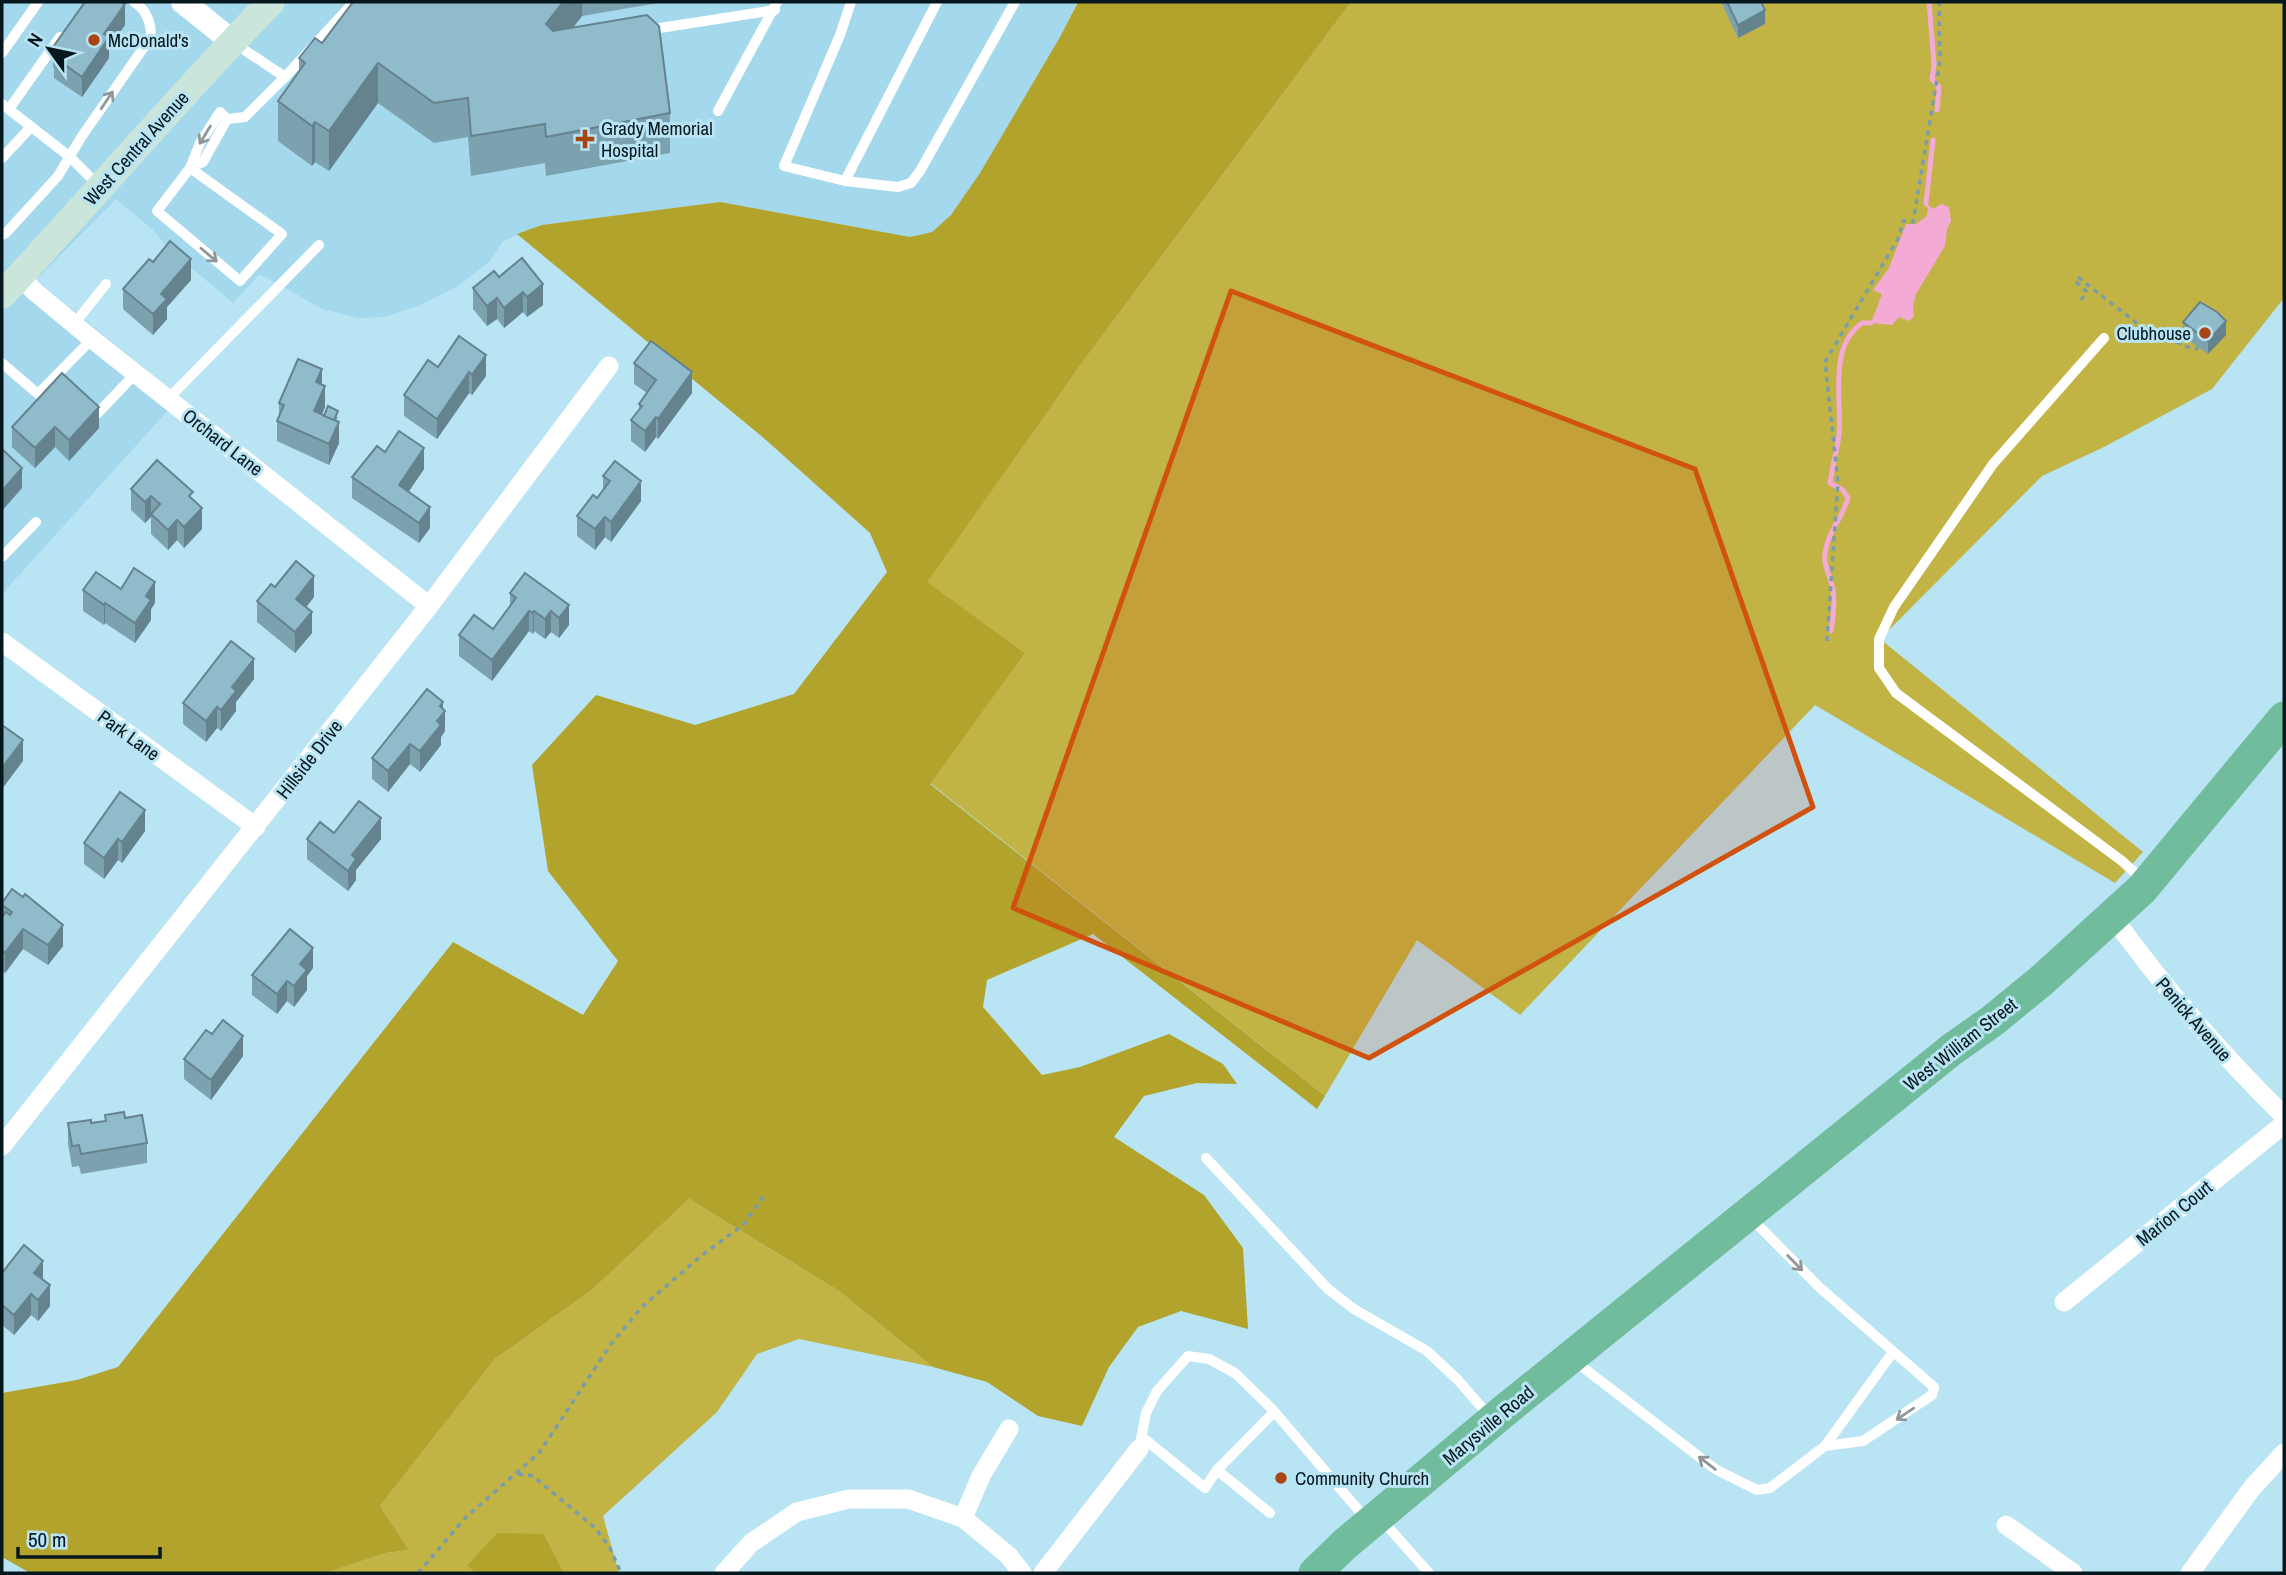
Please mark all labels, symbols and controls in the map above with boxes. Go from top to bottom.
north arrow [14,14,84,84]
place label: McDonald's [108,27,189,53]
text: N [21,28,49,52]
marker: McDonald's [86,32,102,48]
street label: West Central Avenue [78,85,194,211]
one-way arrow [100,91,114,110]
place label: Grady Memorial Hospital [601,115,713,163]
one-way arrow [198,124,212,144]
marker: Grady Memorial Hospital [575,129,595,149]
one-way arrow [200,247,218,263]
place label: Clubhouse [2117,320,2191,346]
marker: Clubhouse [2197,325,2213,341]
street label: Orchard Lane [177,402,269,482]
street label: Park Lane [93,704,165,766]
street label: Hillside Drive [270,714,348,804]
street label: Penick Avenue [2150,971,2238,1067]
street label: West William Street [1898,991,2023,1097]
street label: Marion Court [2130,1174,2218,1252]
one-way arrow [1787,1254,1804,1271]
street label: Marysville Road [1437,1379,1539,1471]
one-way arrow [1895,1407,1915,1421]
one-way arrow [1698,1455,1717,1470]
place label: Community Church [1295,1465,1429,1491]
marker: Community Church [1273,1470,1289,1486]
scale bar [18,1516,159,1560]
text: 50 m [28,1525,66,1554]

